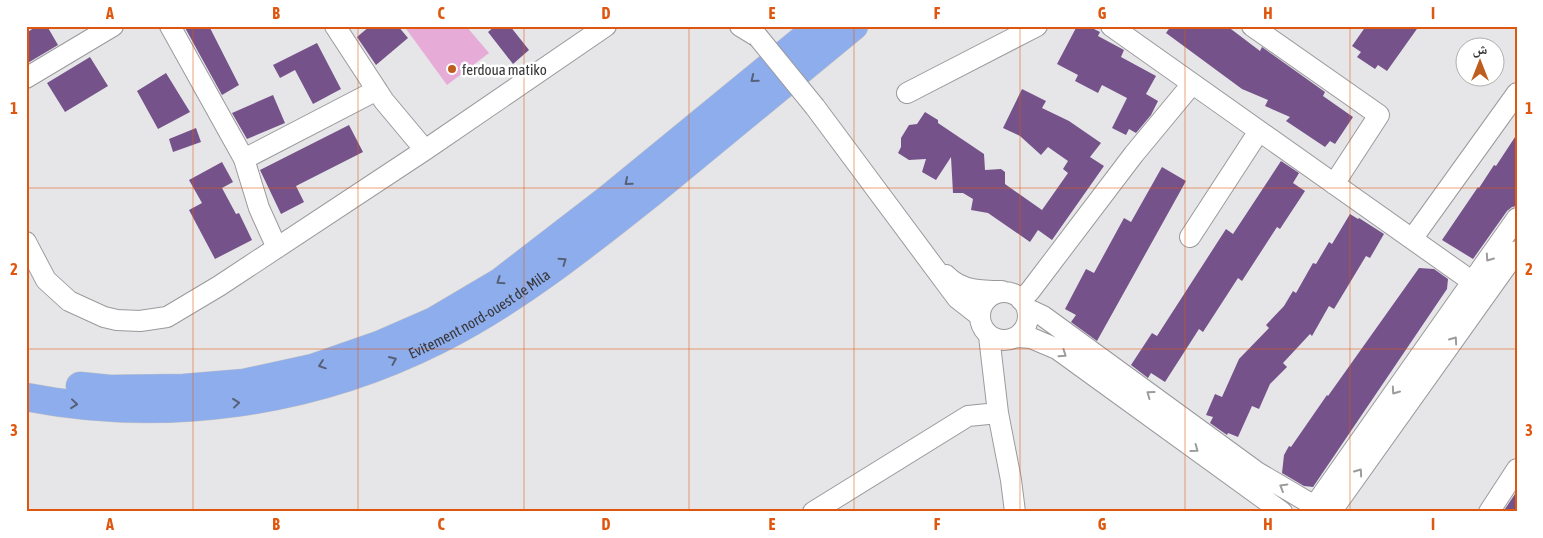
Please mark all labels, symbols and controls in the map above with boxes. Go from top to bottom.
text: A [105,4,114,22]
text: B [272,4,280,22]
text: C [437,4,445,22]
text: D [602,4,611,22]
text: E [769,4,776,22]
text: F [934,4,941,22]
text: G [1098,4,1107,22]
text: H [1263,4,1273,22]
text: I [1431,4,1435,22]
north arrow [1456,38,1506,88]
text: ش [1473,41,1488,58]
place label: ferdoua matiko [462,61,547,78]
marker: ferdoua matiko [446,63,458,75]
one-way arrow [751,73,760,81]
text: 1 [10,99,18,117]
text: 1 [1525,99,1533,117]
one-way arrow [625,176,634,185]
one-way arrow [1486,252,1495,261]
one-way arrow [557,258,566,267]
text: 2 [10,260,18,278]
text: 2 [1525,260,1533,278]
street label: Evitement nord-ouest de Mila [406,265,553,361]
one-way arrow [496,275,506,284]
one-way arrow [1448,336,1457,346]
one-way arrow [1057,348,1067,357]
one-way arrow [388,356,397,367]
one-way arrow [318,359,326,369]
one-way arrow [1392,385,1401,394]
one-way arrow [1146,391,1156,400]
one-way arrow [71,398,79,409]
one-way arrow [233,398,241,409]
text: 3 [10,421,18,439]
text: 3 [1525,421,1533,439]
one-way arrow [1189,443,1199,452]
one-way arrow [1354,469,1362,478]
one-way arrow [1279,484,1288,494]
text: A [105,515,114,533]
text: B [272,515,280,533]
text: C [437,515,445,533]
text: D [602,515,611,533]
text: E [769,515,776,533]
text: F [934,515,941,533]
text: G [1098,515,1107,533]
text: H [1263,515,1273,533]
text: I [1431,515,1435,533]

